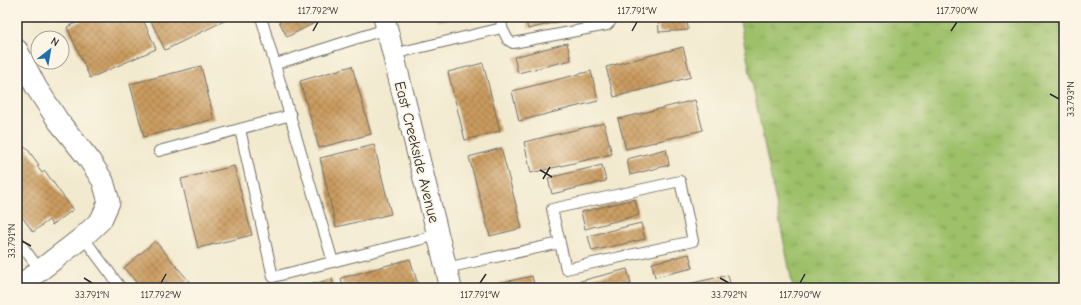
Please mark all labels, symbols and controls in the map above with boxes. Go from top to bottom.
text: 117.792°W [298,5,339,17]
text: 117.791°W [617,5,657,17]
text: 117.790°W [936,5,978,17]
north arrow [30,30,70,70]
text: N [48,34,61,49]
street label: East Creekside Avenue [391,79,443,225]
text: 33.793°N [1065,81,1077,117]
text: 33.791°N [6,224,18,258]
text: 33.791°N [75,289,109,301]
text: 117.792°W [141,289,182,301]
text: 117.791°W [460,289,500,301]
text: 33.792°N [711,289,747,301]
text: 117.790°W [779,289,821,301]

